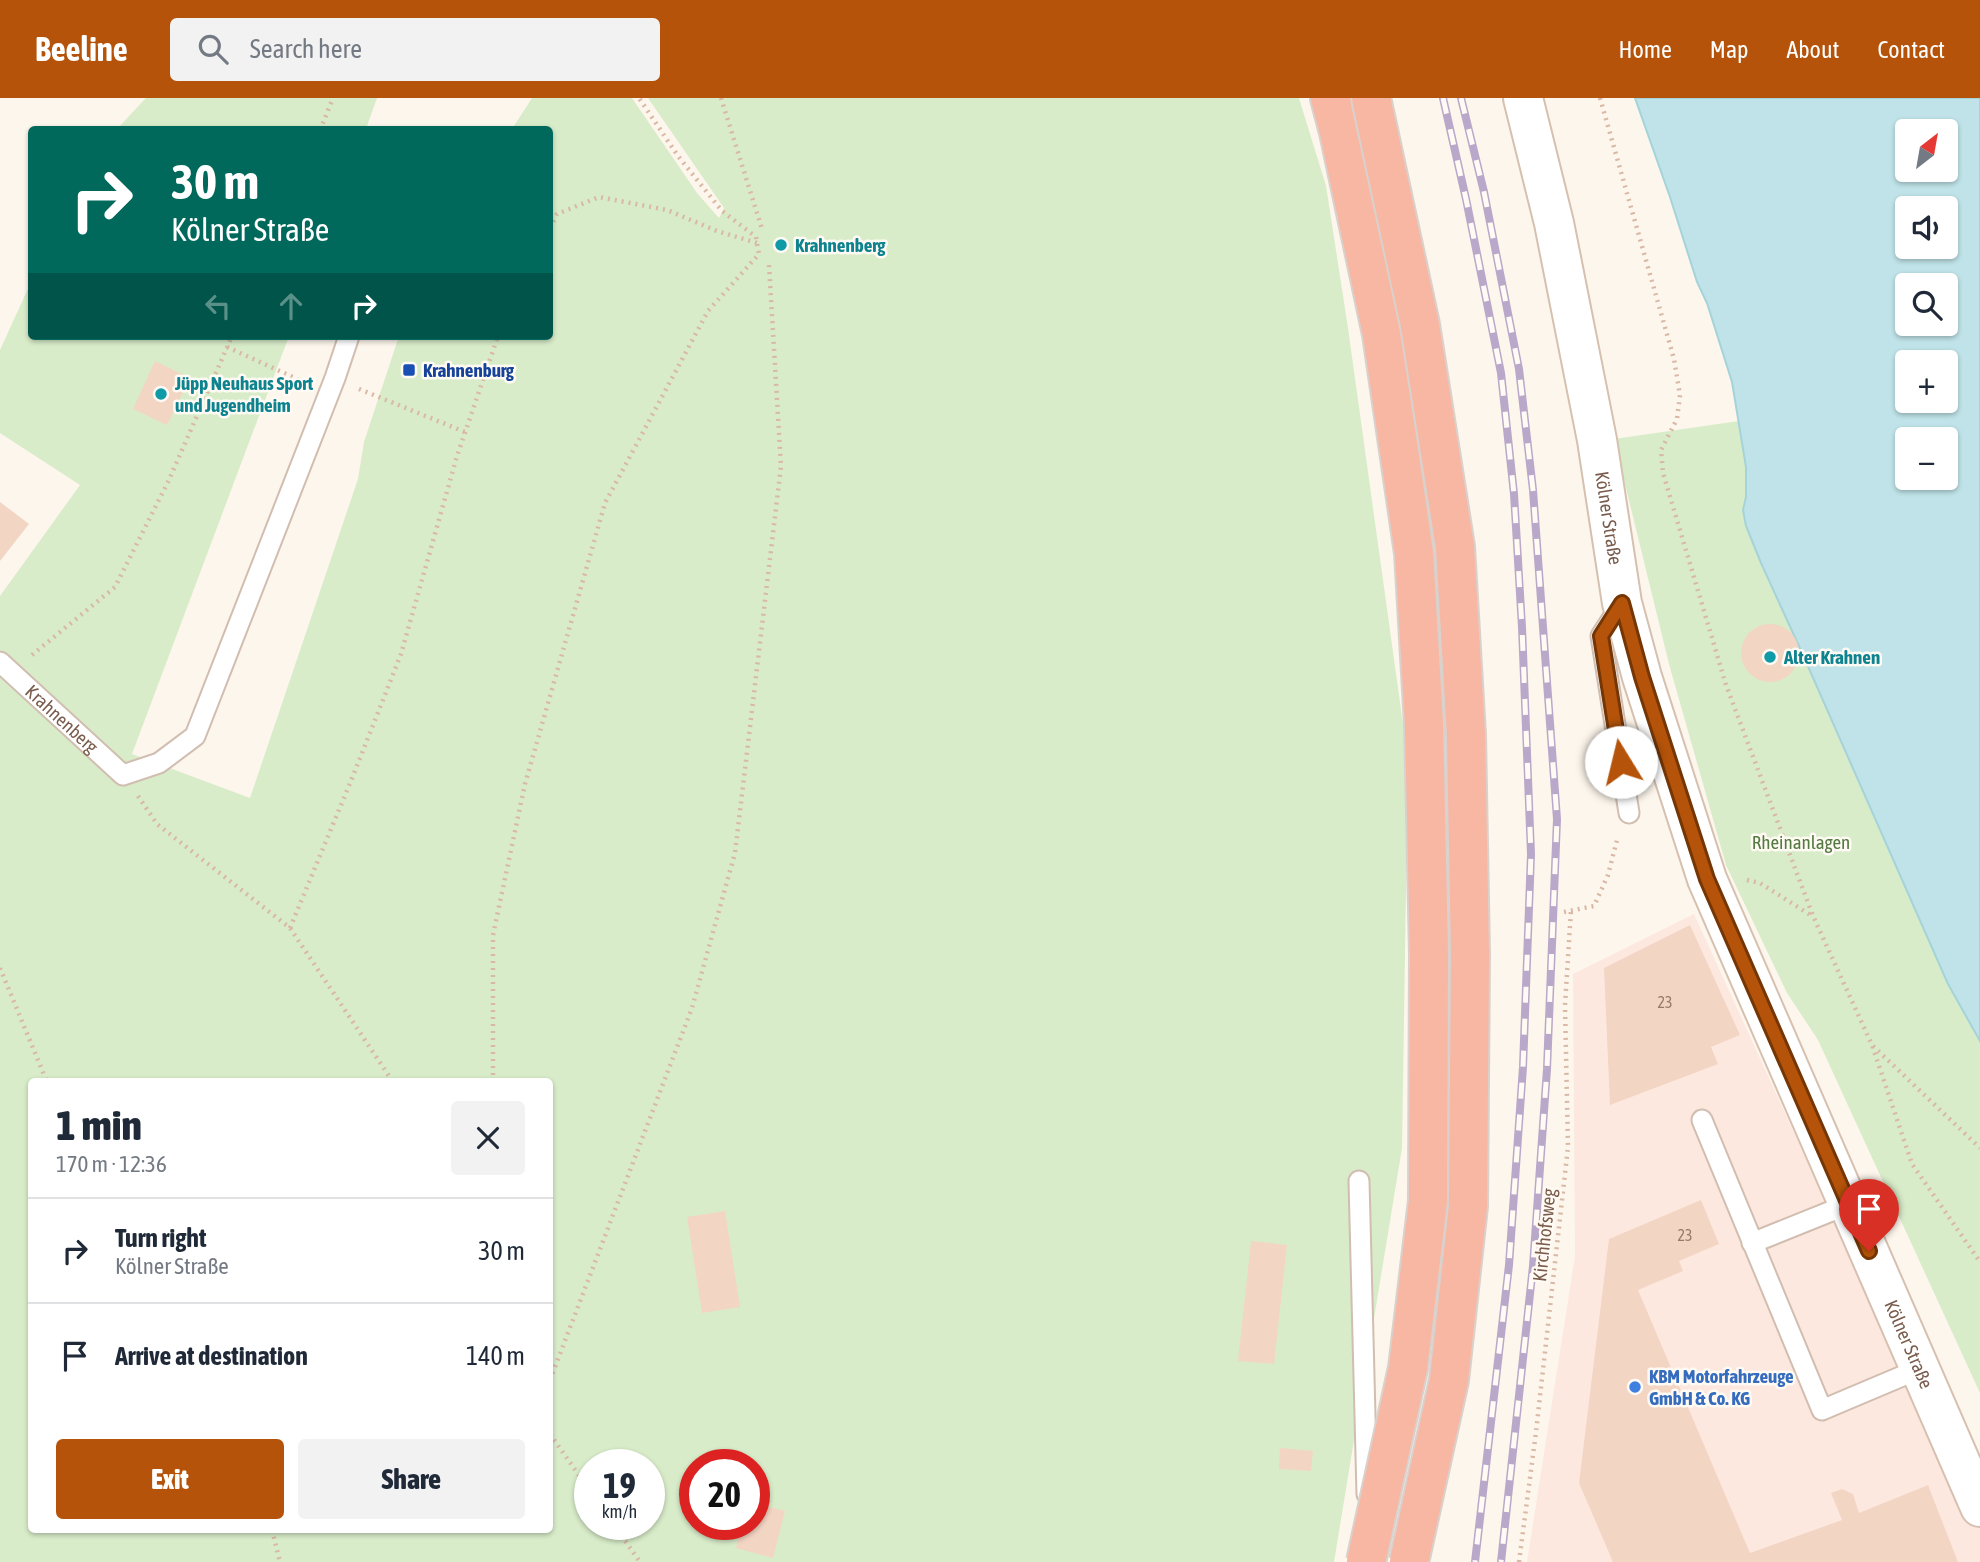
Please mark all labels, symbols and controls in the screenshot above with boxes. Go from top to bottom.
search box [170,18,660,81]
text: Beeline [35,30,128,68]
icon: search [194,30,232,68]
text: Search here [250,34,362,64]
text: Home [1618,36,1672,63]
text: Map [1710,36,1748,63]
text: About [1786,36,1839,63]
text: Contact [1877,36,1945,63]
north arrow [1895,119,1958,182]
map controls [1895,119,1958,490]
text: 30 m [171,153,259,209]
icon: right [56,154,147,245]
button: sound [1895,196,1958,259]
text: Kölner Straße [171,211,329,248]
place label: Krahnenberg [795,234,886,256]
marker: Krahnenberg [773,237,789,253]
button: search [1895,273,1958,336]
icon: left [199,287,237,325]
icon: ahead [272,287,310,325]
icon: right [345,287,383,325]
button: + [1895,350,1958,413]
place label: Krahnenburg [423,359,515,381]
marker: Krahnenburg [401,362,417,378]
place label: Jüpp Neuhaus Sport und Jugendheim [174,372,314,416]
marker: Jüpp Neuhaus Sport und Jugendheim [153,386,169,402]
button: − [1895,427,1958,490]
street label: Kölner Straße [1591,470,1627,566]
place label: Alter Krahnen [1783,646,1880,668]
marker: Alter Krahnen [1762,649,1778,665]
street label: Krahnenberg [21,680,103,758]
position arrow [1584,725,1658,799]
park label: Rheinanlagen [1752,831,1850,853]
house number: 23 [1657,993,1673,1011]
text: 1 min [56,1101,142,1149]
button: close [451,1101,525,1175]
text: 170 m · 12:36 [56,1151,167,1177]
pin [1839,1179,1899,1251]
street label: Kirchhofsweg [1528,1186,1560,1283]
icon: arrive [1850,1190,1888,1228]
text: Turn right [115,1223,206,1253]
house number: 23 [1677,1226,1693,1244]
icon: right [56,1232,94,1270]
text: 30 m [478,1236,525,1266]
text: Kölner Straße [115,1253,229,1279]
street label: Kölner Straße [1880,1297,1938,1392]
icon: arrive [56,1337,94,1375]
text: Arrive at destination [115,1341,308,1371]
text: 140 m [466,1341,525,1371]
place label: KBM Motorfahrzeuge GmbH & Co. KG [1649,1365,1794,1409]
marker: KBM Motorfahrzeuge GmbH & Co. KG [1627,1379,1643,1395]
button: Exit [56,1439,284,1519]
button: Share [298,1439,525,1519]
speed limit sign: 20 [679,1449,770,1540]
text: 19 [603,1465,636,1505]
text: km/h [602,1501,637,1522]

